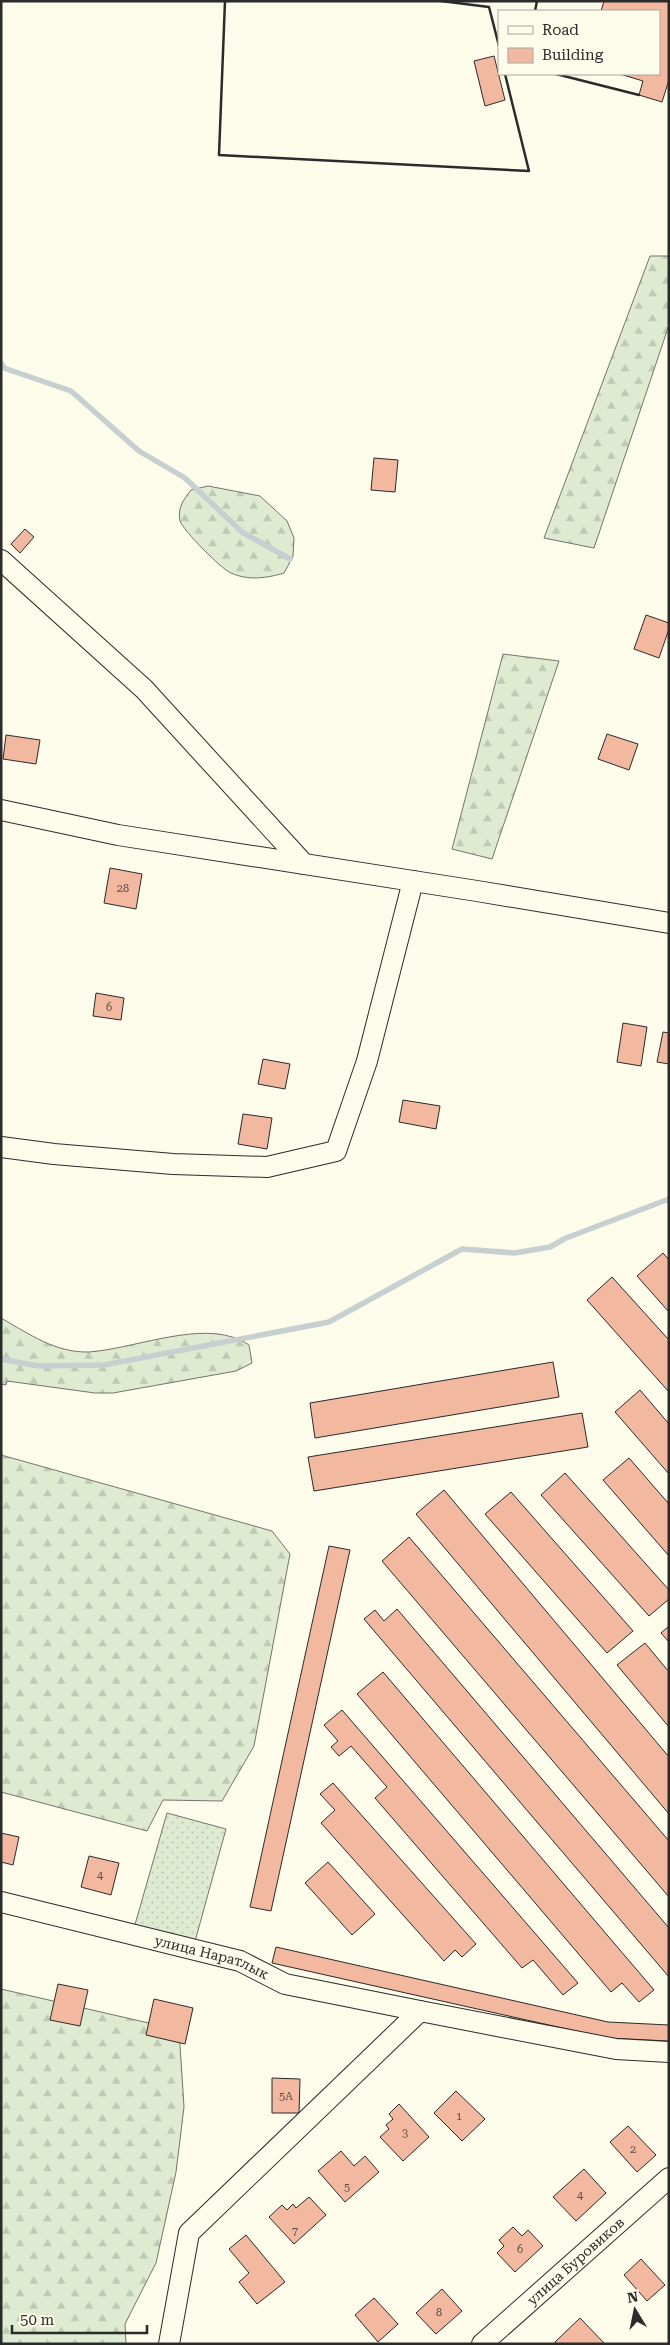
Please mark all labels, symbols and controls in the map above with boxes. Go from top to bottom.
legend [498,10,660,75]
text: Road [542,21,579,39]
text: Building [542,46,604,64]
house number: 28 [117,882,129,895]
house number: 6 [106,1001,112,1014]
house number: 4 [97,1869,104,1882]
street label: улица Наратлык [153,1932,272,1982]
house number: 5А [279,2090,293,2103]
house number: 1 [456,2110,462,2123]
house number: 3 [402,2127,408,2140]
house number: 2 [630,2143,636,2156]
house number: 5 [344,2181,350,2194]
house number: 4 [577,2189,584,2202]
street label: улица Буровиков [524,2214,627,2308]
house number: 7 [292,2225,298,2238]
house number: 6 [517,2243,523,2256]
north arrow [610,2285,660,2335]
text: N [626,2288,640,2306]
scale bar [12,2302,148,2334]
house number: 8 [436,2306,442,2319]
text: 50 m [20,2311,55,2329]

